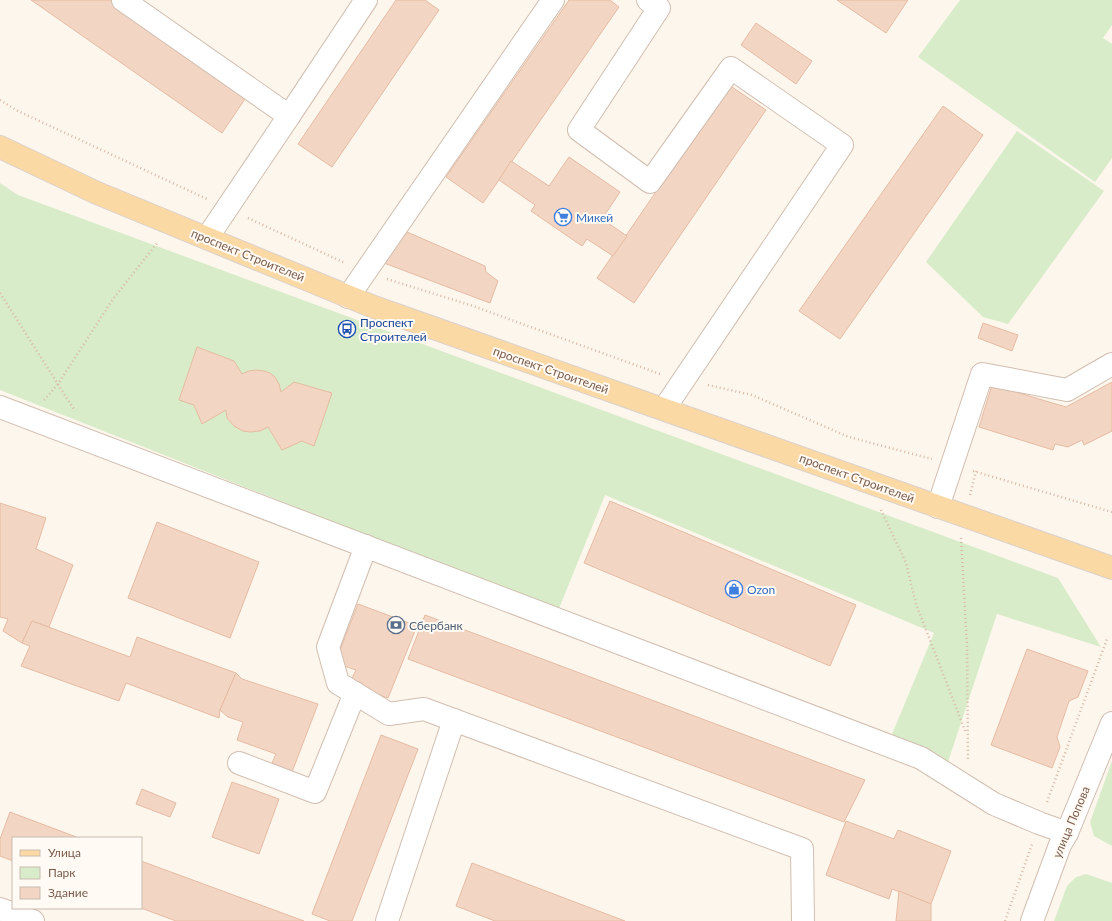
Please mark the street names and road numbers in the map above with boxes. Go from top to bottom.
street label: проспект Строителей [189,225,307,285]
street label: проспект Строителей [491,343,611,397]
street label: проспект Строителей [798,450,917,506]
street label: улица Попова [1049,784,1093,860]

